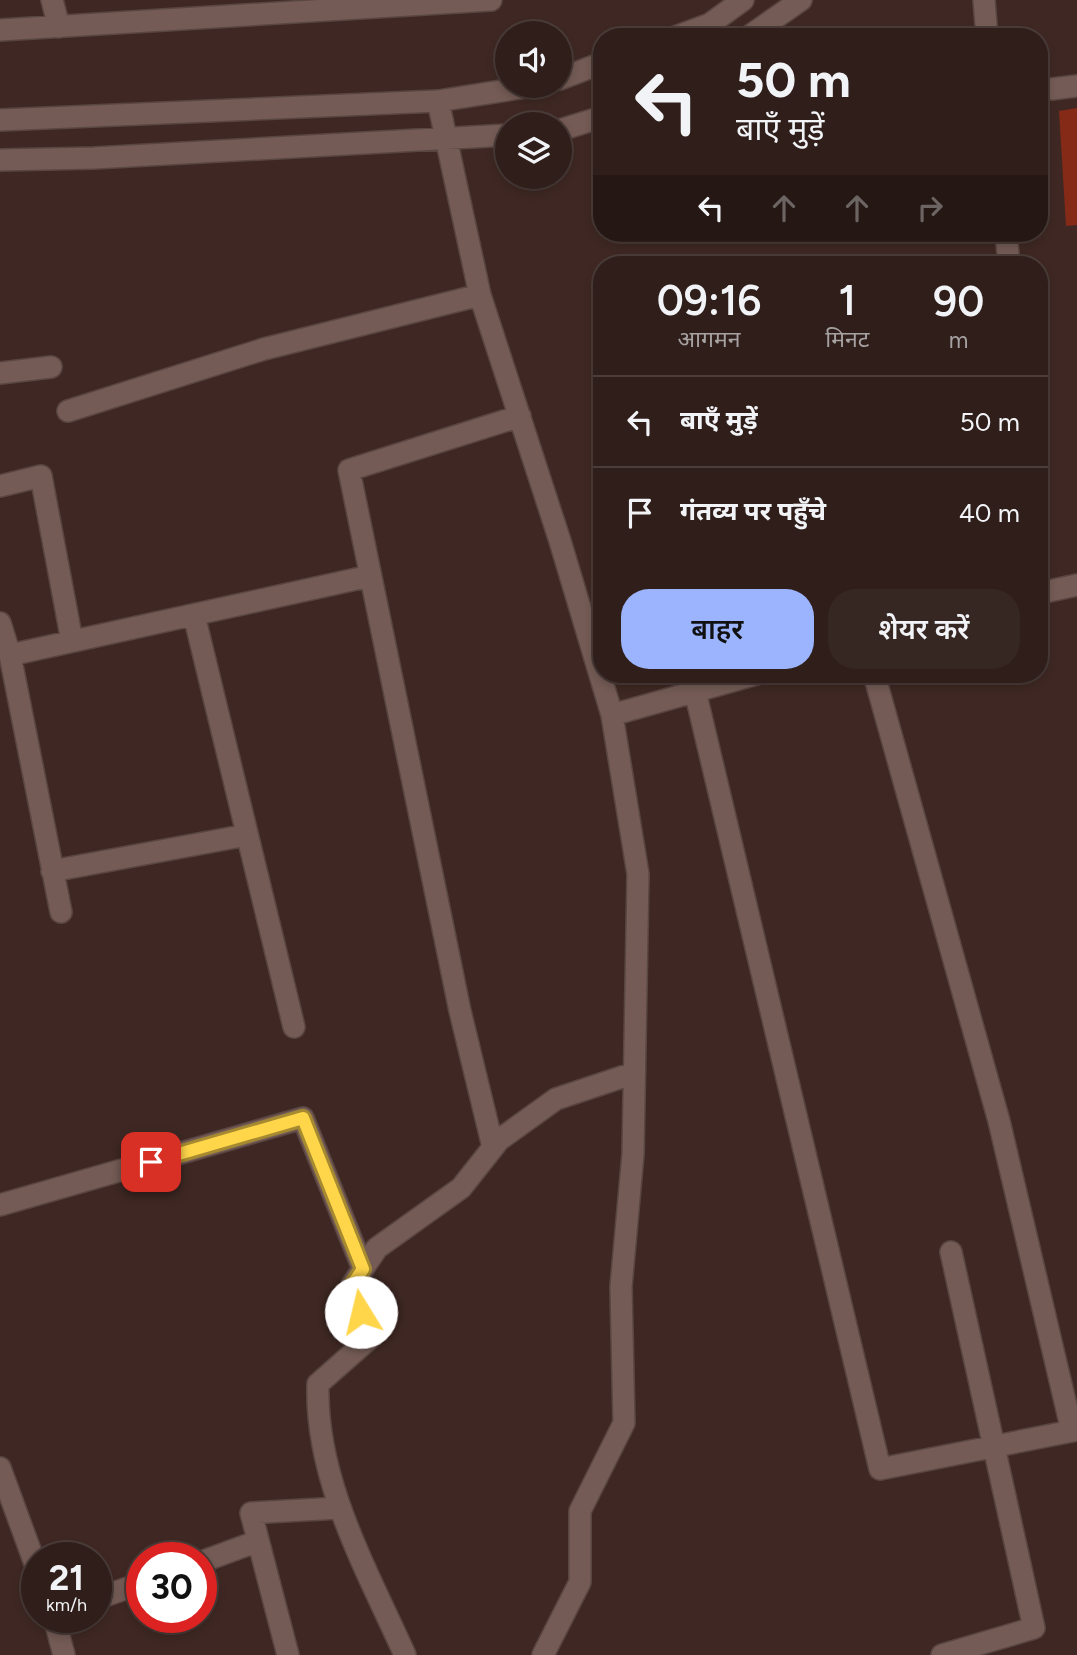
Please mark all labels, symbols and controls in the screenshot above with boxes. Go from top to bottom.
map controls [495,21,572,189]
button: sound [495,21,572,98]
text: 50 m [736,50,851,109]
icon: left [621,56,712,147]
text: बाएँ मुड़ें [736,110,824,148]
button: layers [495,112,572,189]
icon: left [692,189,730,227]
icon: ahead [765,189,803,227]
icon: ahead [838,189,876,227]
icon: right [911,189,949,227]
text: 09:16 [657,275,761,326]
text: 1 [838,275,856,326]
text: 90 [933,276,984,327]
text: आगमन [678,325,741,353]
text: मिनट [825,325,869,353]
text: m [949,326,968,354]
icon: left [621,403,659,441]
text: बाएँ मुड़ें [680,404,757,436]
text: 50 m [960,406,1020,438]
icon: arrive [621,494,659,532]
text: गंतव्य पर पहुँचे [680,495,826,527]
text: 40 m [959,497,1020,529]
button: बाहर [621,589,814,669]
button: शेयर करें [828,589,1020,669]
pin [121,1132,181,1192]
icon: arrive [132,1143,170,1181]
position arrow [324,1275,398,1349]
speed limit sign: 30 [126,1542,217,1633]
text: 21 [49,1557,84,1599]
text: km/h [46,1594,87,1616]

